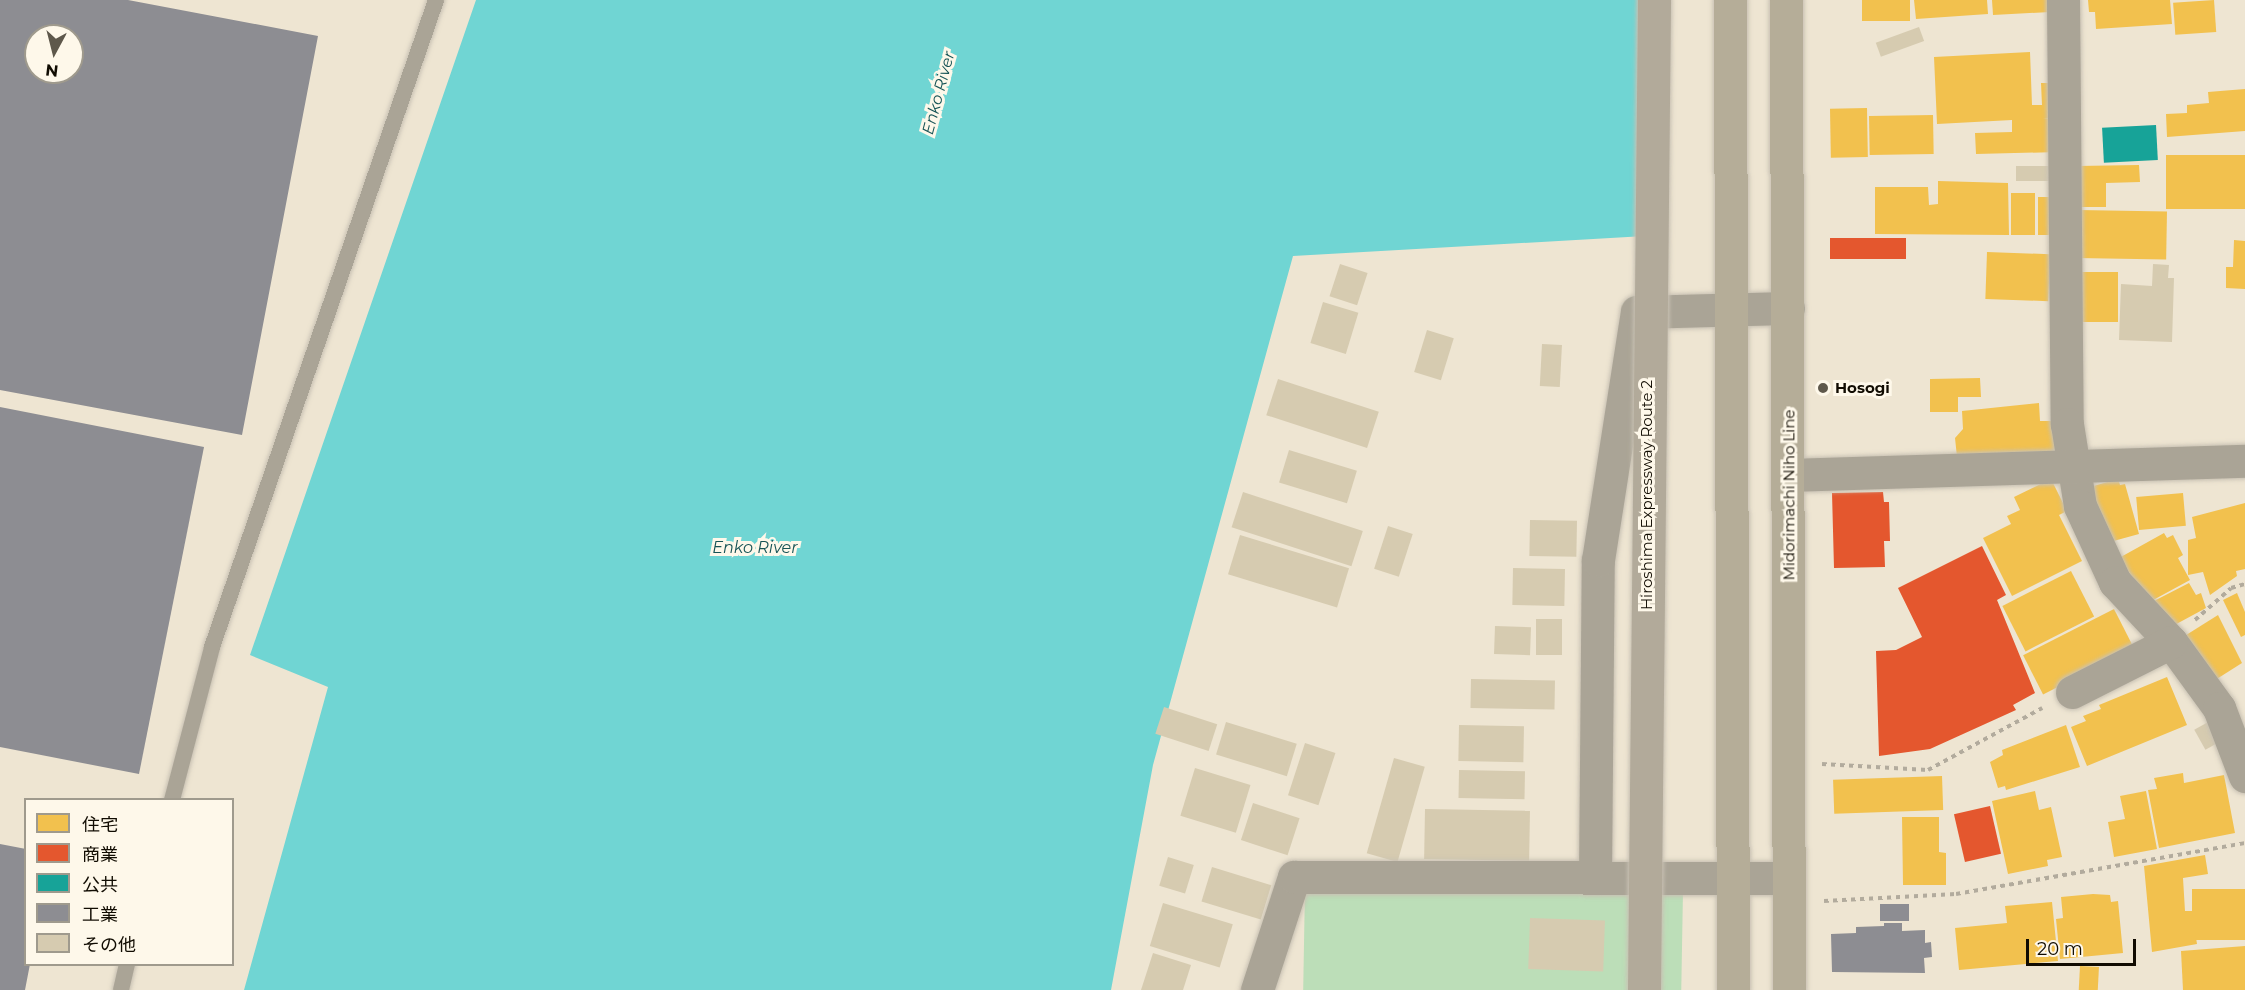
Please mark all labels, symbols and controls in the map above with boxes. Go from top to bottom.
north arrow [24,24,84,84]
water label: Enko River [919,49,959,137]
text: N [44,60,60,81]
place label: Hosogi [1835,379,1890,397]
street label: Hiroshima Expressway Route 2 [1638,380,1656,610]
marker: Hosogi [1816,381,1830,395]
street label: Midorimachi Niho Line [1780,410,1798,580]
water label: Enko River [712,538,798,558]
legend [24,798,234,966]
text: 住宅 [82,814,118,836]
text: 商業 [82,844,118,866]
text: 公共 [82,874,118,896]
text: 工業 [82,904,118,926]
scale bar [2029,927,2138,965]
text: その他 [82,934,136,956]
text: 20 m [2037,938,2083,960]

